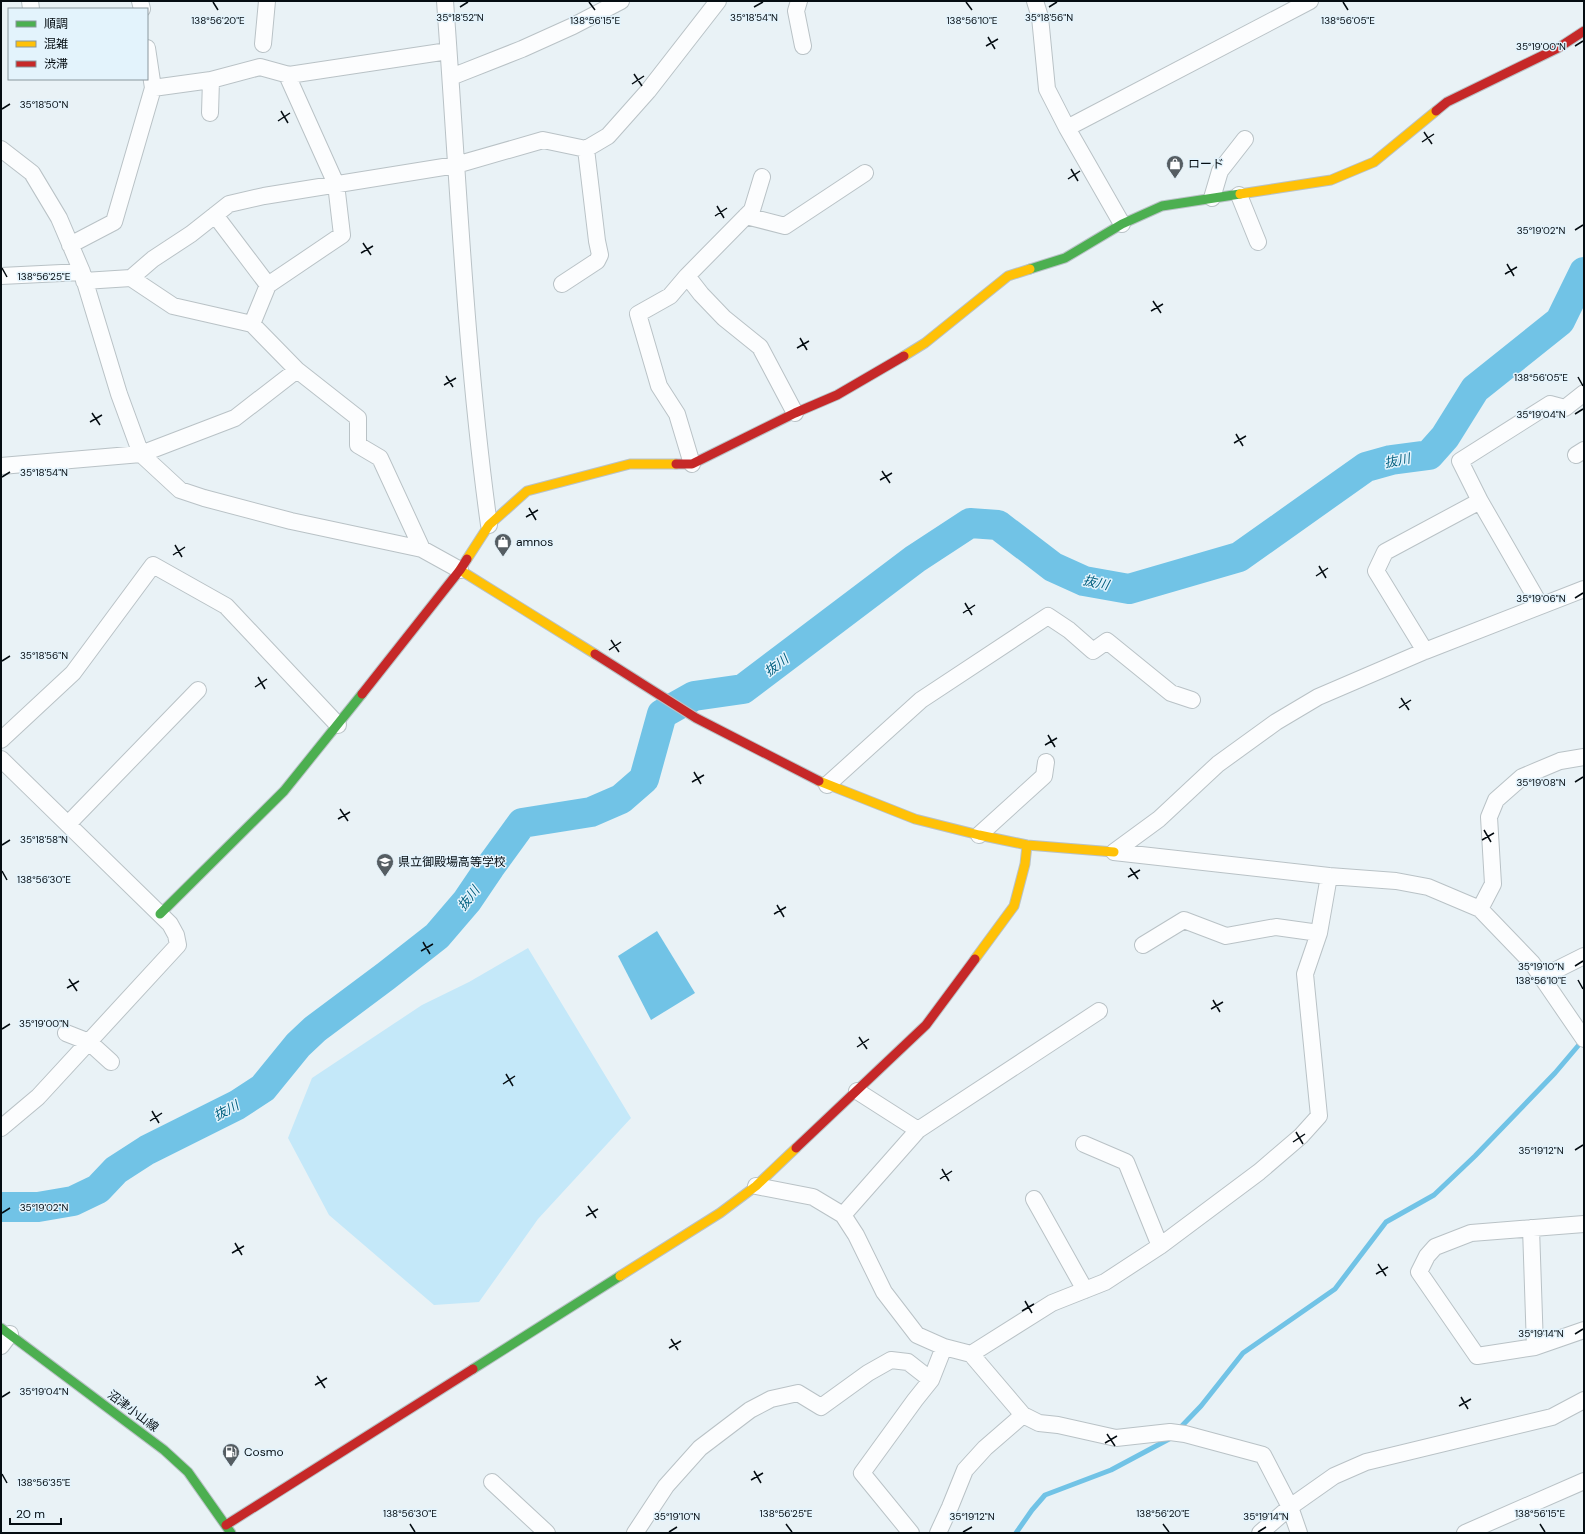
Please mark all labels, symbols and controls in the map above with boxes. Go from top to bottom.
legend [8,8,148,80]
text: 35°18'52"N [436,11,484,24]
text: 35°18'54"N [730,11,778,24]
text: 35°18'56"N [1025,11,1073,24]
text: 138°56'20"E [191,14,245,27]
text: 138°56'15"E [570,14,620,27]
text: 138°56'10"E [946,14,998,27]
text: 138°56'05"E [1321,14,1375,27]
text: 順調 [44,16,68,32]
text: 混雑 [44,36,68,52]
text: 35°19'00"N [1516,40,1566,53]
text: 渋滞 [44,56,68,72]
text: 35°18'50"N [20,98,68,111]
shop icon: ロード [1165,154,1185,179]
place label: ロード [1188,156,1224,172]
text: 35°19'02"N [1517,224,1565,237]
text: 138°56'25"E [18,270,71,283]
text: 138°56'05"E [1514,371,1568,384]
text: 35°19'04"N [1516,408,1566,421]
water label: 抜川 [1383,449,1413,471]
text: 35°18'54"N [20,466,68,479]
shop icon: amnos [493,532,513,557]
place label: amnos [516,534,553,550]
water label: 抜川 [1081,571,1112,594]
text: 35°19'06"N [1516,592,1566,605]
text: 35°18'56"N [20,649,68,662]
water label: 抜川 [761,650,793,680]
text: 35°19'08"N [1516,776,1566,789]
text: 35°18'58"N [20,833,68,846]
school or university icon: 県立御殿場高等学校 [375,852,395,877]
place label: 県立御殿場高等学校 [398,854,506,870]
text: 138°56'30"E [17,873,71,886]
water label: 抜川 [454,881,484,914]
text: 35°19'10"N [1518,960,1564,973]
text: 138°56'10"E [1515,974,1567,987]
text: 35°19'00"N [19,1017,69,1030]
water label: 抜川 [211,1096,243,1124]
text: 35°19'12"N [1518,1144,1564,1157]
text: 35°19'02"N [20,1201,68,1214]
text: 35°19'14"N [1518,1327,1564,1340]
text: 35°19'04"N [19,1385,69,1398]
street label: 沼津小山線 [104,1387,162,1435]
fuel station icon: Cosmo [221,1442,241,1467]
place label: Cosmo [244,1444,284,1460]
text: 138°56'35"E [18,1476,71,1489]
scale bar [10,1500,61,1526]
text: 20 m [16,1506,45,1522]
text: 138°56'30"E [383,1507,437,1520]
text: 138°56'25"E [760,1507,813,1520]
text: 138°56'20"E [1136,1507,1190,1520]
text: 138°56'15"E [1515,1507,1565,1520]
text: 35°19'10"N [654,1510,700,1523]
text: 35°19'12"N [949,1510,995,1523]
text: 35°19'14"N [1243,1510,1289,1523]

